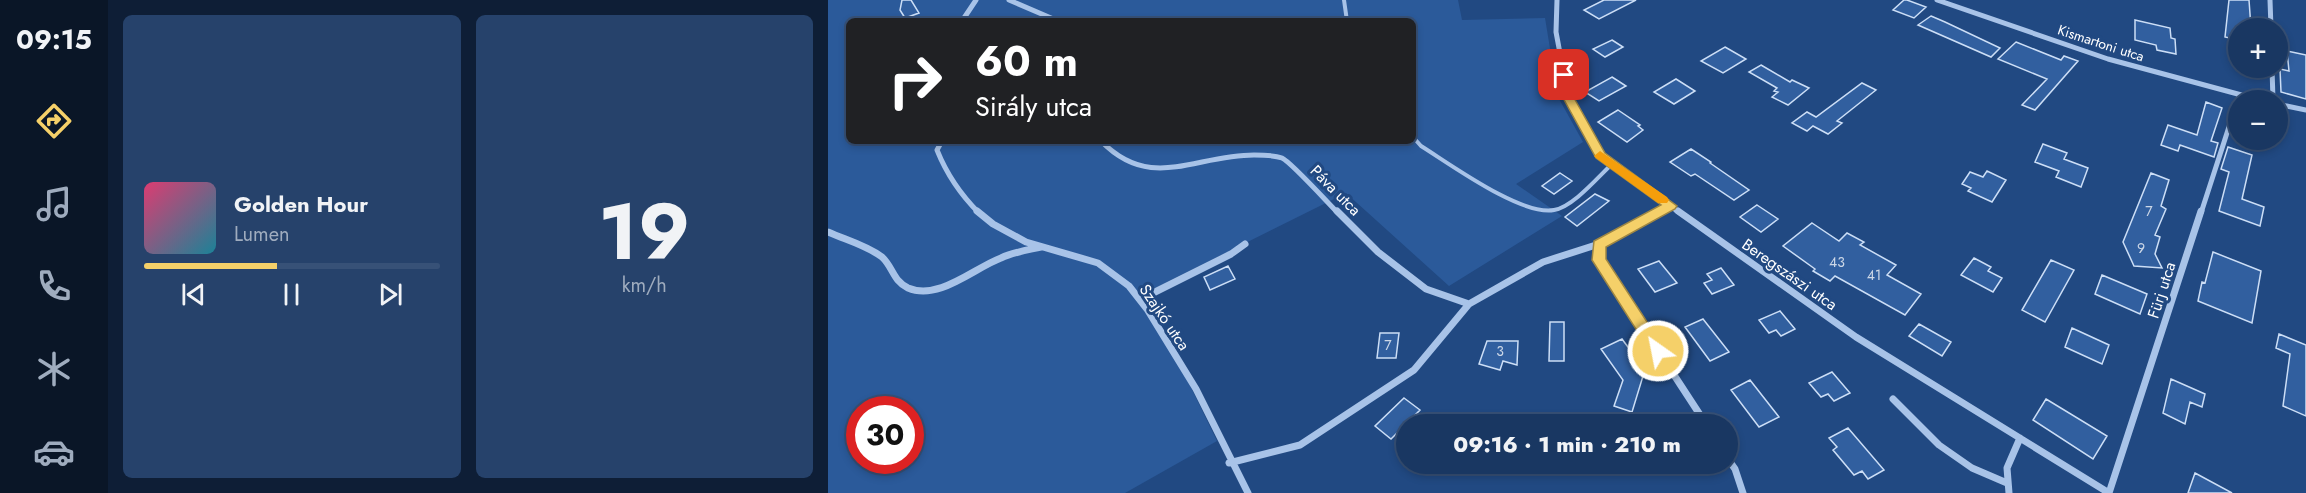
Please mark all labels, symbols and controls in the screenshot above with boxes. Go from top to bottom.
map controls [2228,18,2288,150]
button: + [2228,18,2288,78]
text: 09:15 [16,20,92,59]
street label: Kismartoni utca [2055,20,2147,66]
text: 60 m [975,31,1078,92]
icon: right [876,42,954,120]
pin [1538,49,1589,100]
icon: arrive [1547,58,1580,91]
text: Sirály utca [975,87,1092,126]
button: − [2228,90,2288,150]
icon: directions [33,100,75,142]
street label: Páva utca [1305,160,1366,221]
text: 19 [598,176,690,288]
icon: music [33,183,75,225]
text: Golden Hour [234,188,368,220]
house number: 7 [2145,201,2153,221]
text: Lumen [234,220,290,249]
street label: Beregszászi utca [1737,233,1842,316]
house number: 9 [2137,238,2145,258]
house number: 43 [1829,252,1845,272]
street label: Fürj utca [2142,259,2181,321]
icon: phone [33,265,75,307]
house number: 41 [1867,265,1881,285]
text: km/h [622,271,667,300]
icon: previous [177,278,210,311]
icon: pause [275,278,308,311]
icon: next [374,278,407,311]
street label: Szajkó utca [1134,279,1195,355]
position arrow [1626,319,1690,383]
house number: 7 [1384,335,1392,355]
house number: 3 [1496,341,1504,361]
icon: climate [33,348,75,390]
speed limit sign: 30 [846,396,924,474]
text: 09:16 · 1 min · 210 m [1453,428,1681,460]
icon: car [33,431,75,473]

